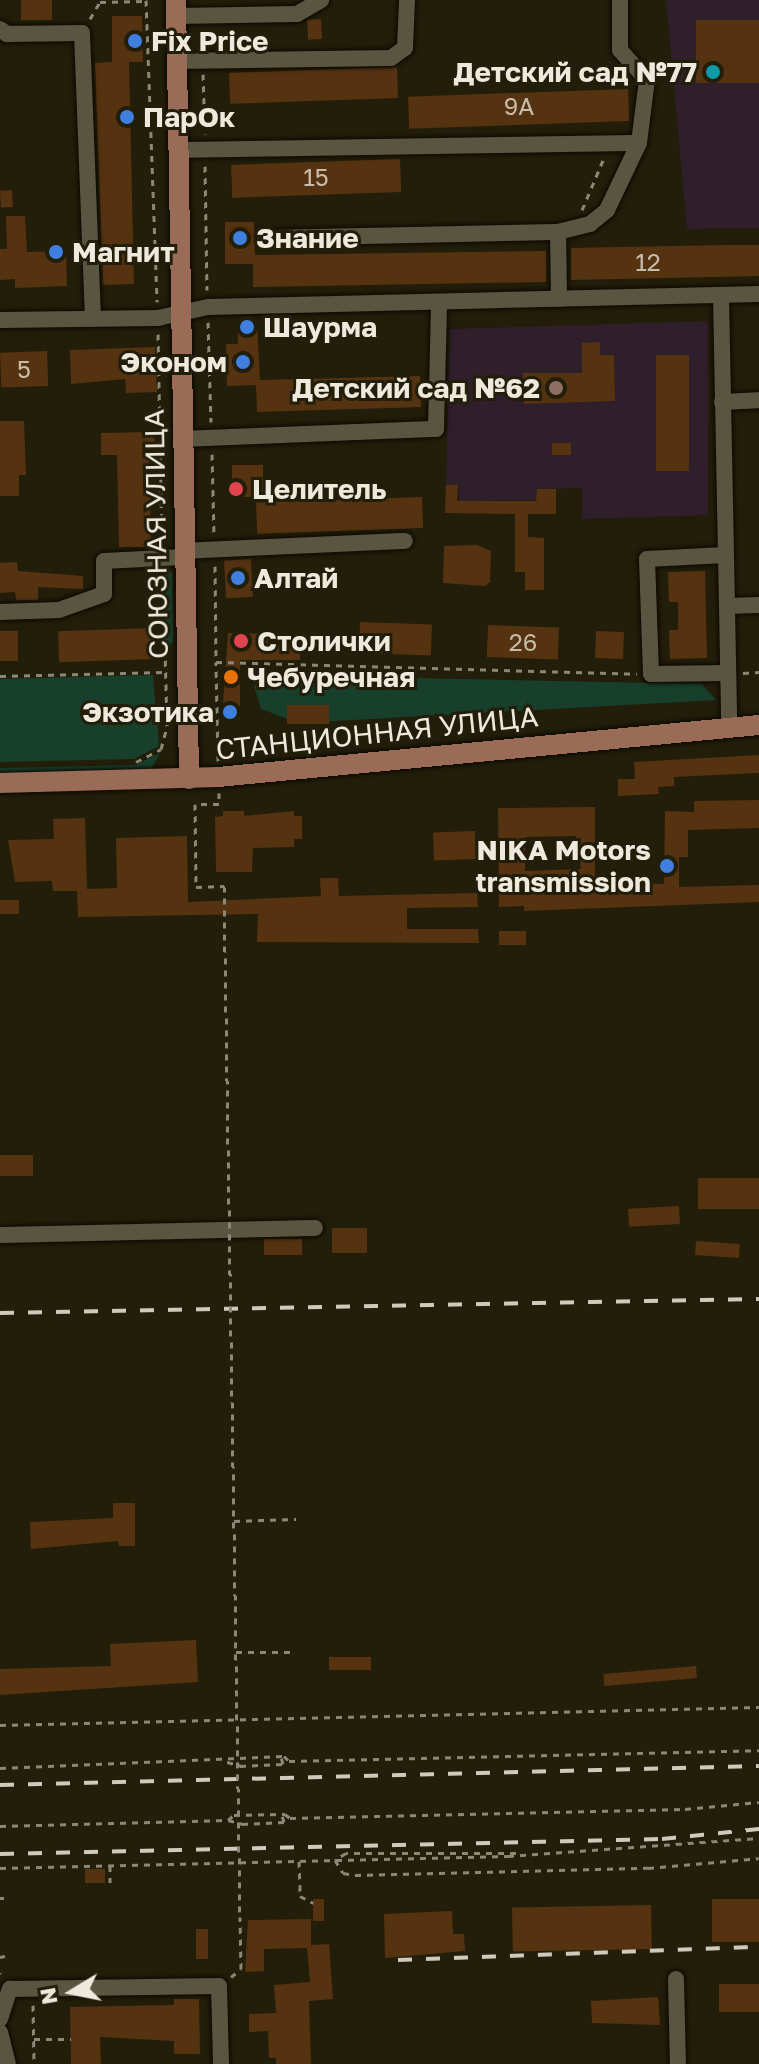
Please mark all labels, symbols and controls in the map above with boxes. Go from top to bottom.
place label: Fix Price [151,24,269,58]
marker: Fix Price [126,32,144,50]
place label: Детский сад №77 [454,55,697,89]
marker: Детский сад №77 [704,63,722,81]
house number: 9А [504,92,534,120]
place label: ПарОк [143,100,235,134]
marker: ПарОк [118,108,136,126]
house number: 15 [303,163,329,191]
place label: Знание [256,221,359,255]
marker: Знание [231,229,249,247]
place label: Магнит [72,235,175,269]
marker: Магнит [47,243,65,261]
house number: 12 [635,248,661,276]
place label: Шаурма [263,310,377,344]
marker: Шаурма [238,318,256,336]
place label: Эконом [121,345,227,379]
marker: Эконом [234,353,252,371]
house number: 5 [17,355,31,383]
place label: Детский сад №62 [292,371,540,405]
marker: Детский сад №62 [547,379,565,397]
street label: СОЮЗНАЯ УЛИЦА [137,409,175,659]
place label: Целитель [252,472,386,506]
marker: Целитель [227,480,245,498]
place label: Алтай [254,561,338,595]
marker: Алтай [229,569,247,587]
place label: Столички [257,624,391,658]
house number: 26 [509,628,537,656]
marker: Столички [232,632,250,650]
place label: Чебуречная [247,660,415,694]
marker: Чебуречная [222,668,240,686]
place label: Экзотика [82,695,214,729]
street label: СТАНЦИОННАЯ УЛИЦА [214,699,540,767]
marker: Экзотика [221,703,239,721]
place label: NIKA Motors transmission [475,833,651,899]
marker: NIKA Motors transmission [658,857,676,875]
north arrow [32,1952,112,2032]
text: N [33,1986,63,2007]

